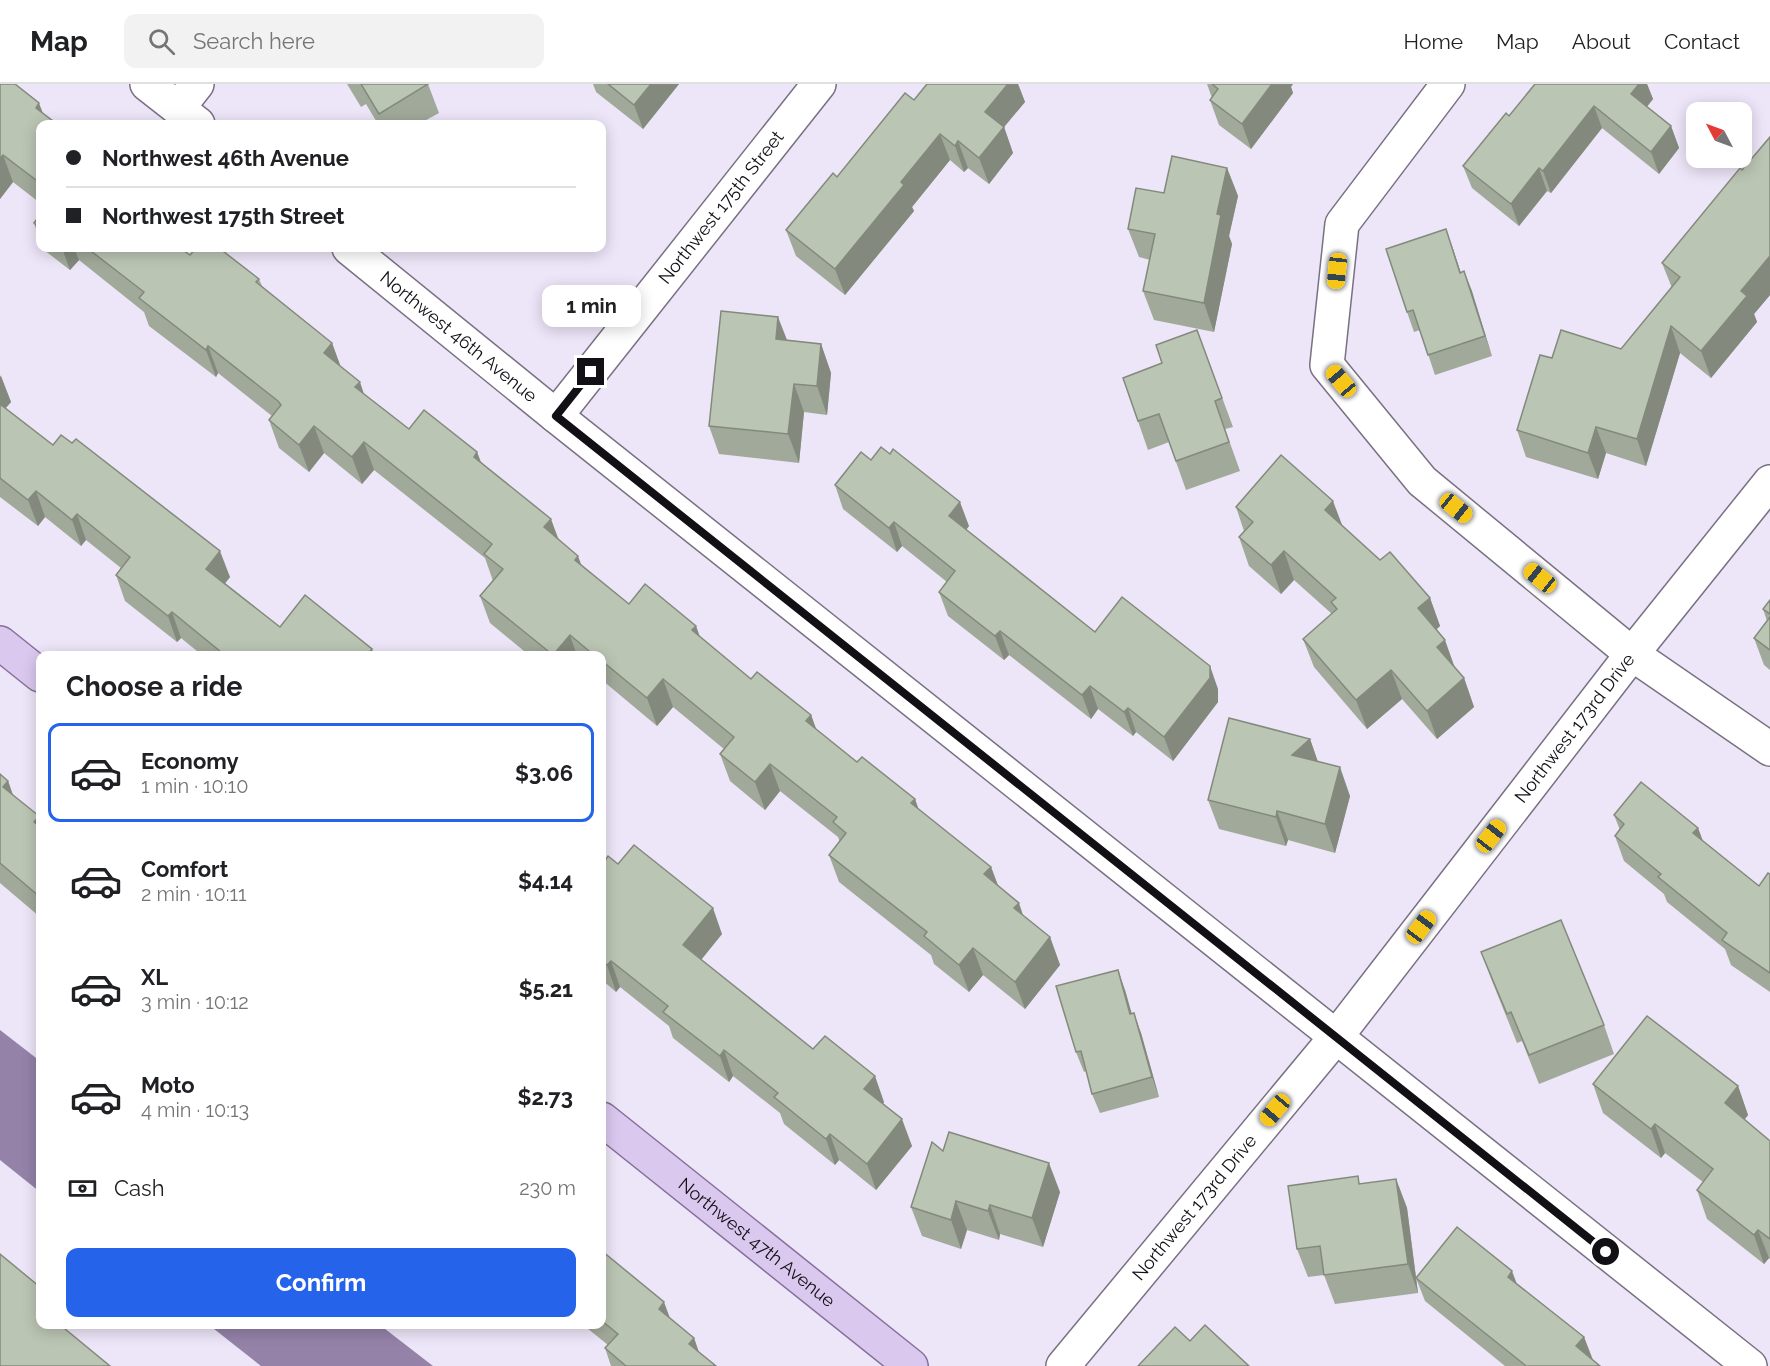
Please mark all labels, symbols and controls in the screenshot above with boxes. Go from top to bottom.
search box [124,14,544,68]
text: Map [30,25,88,58]
icon: search [145,25,178,58]
text: Search here [193,28,315,54]
text: Home [1404,29,1463,54]
text: Map [1496,29,1539,54]
text: About [1572,29,1631,54]
text: Contact [1664,29,1740,54]
north arrow [1686,102,1752,168]
map controls [1686,102,1752,168]
street label: Northwest 175th Street [654,127,788,288]
text: Northwest 46th Avenue [102,145,349,171]
text: Northwest 175th Street [102,203,345,229]
car [1326,252,1348,290]
street label: Northwest 46th Avenue [376,267,542,407]
callout: 1 min [542,285,640,327]
text: 1 min [566,294,617,318]
route end [577,358,604,385]
car [1323,361,1359,401]
car [1436,490,1476,526]
car [1520,560,1560,596]
street label: Northwest 173rd Drive [1510,649,1639,807]
text: Choose a ride [66,671,242,702]
icon: car [69,746,123,800]
text: Economy [141,748,239,774]
text: $3.06 [515,760,573,786]
text: 1 min · 10:10 [141,774,248,798]
car [1473,816,1509,856]
icon: car [69,854,123,908]
text: Comfort [141,856,228,882]
text: $4.14 [518,868,573,894]
text: 2 min · 10:11 [141,882,247,906]
car [1403,907,1439,947]
icon: car [69,962,123,1016]
text: XL [141,964,168,990]
text: $5.21 [519,976,573,1002]
text: 3 min · 10:12 [141,990,249,1014]
icon: car [69,1070,123,1124]
text: Moto [141,1072,195,1098]
text: $2.73 [518,1084,573,1110]
car [1257,1090,1293,1130]
text: 4 min · 10:13 [141,1098,249,1122]
street label: Northwest 173rd Drive [1128,1130,1261,1284]
icon: cash [66,1172,99,1205]
street label: Northwest 47th Avenue [674,1173,840,1311]
text: Cash [114,1175,165,1201]
text: 230 m [519,1176,576,1200]
route start [1592,1238,1619,1265]
button: Confirm [66,1248,576,1317]

